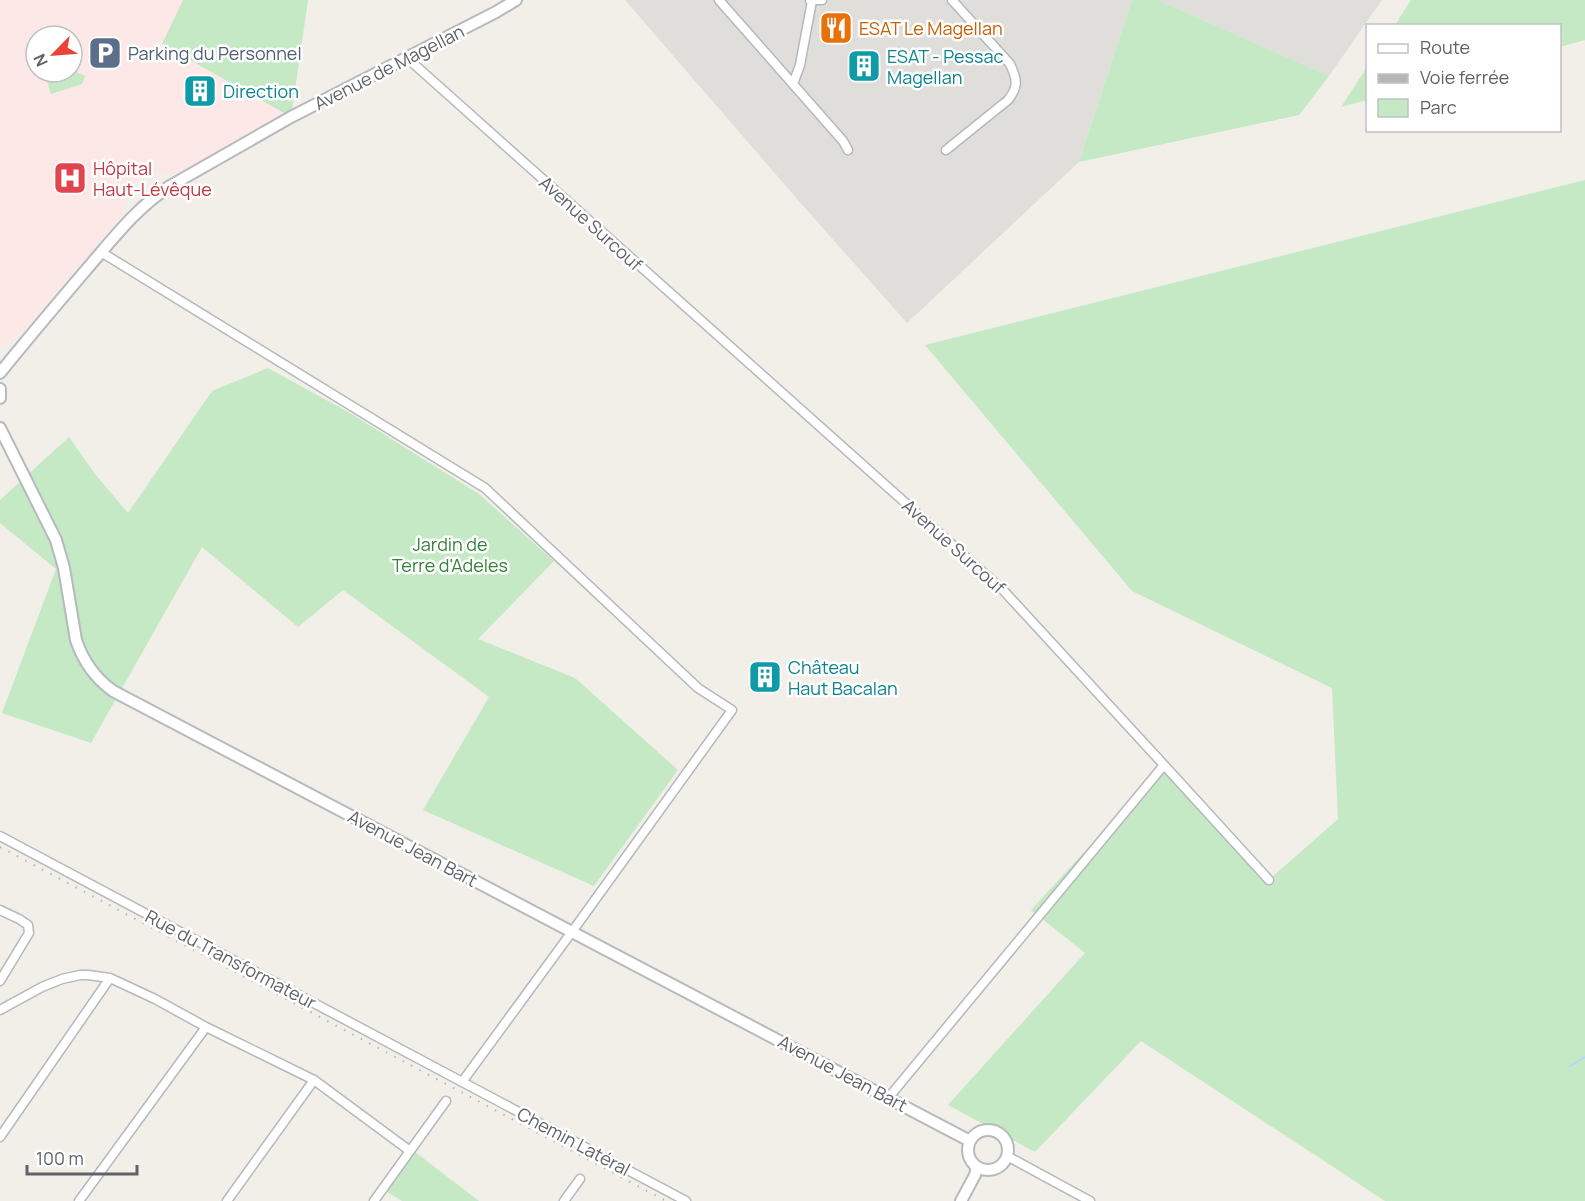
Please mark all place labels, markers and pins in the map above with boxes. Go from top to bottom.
restaurant icon: ESAT Le Magellan [818,10,854,46]
place label: ESAT Le Magellan [859,16,1003,40]
parking icon: Parking du Personnel [87,35,123,71]
place label: Parking du Personnel [128,41,302,65]
place label: ESAT - Pessac Magellan [887,44,1003,89]
building icon: ESAT - Pessac Magellan [846,48,882,84]
building icon: Direction [182,73,218,109]
place label: Direction [223,79,299,103]
place label: Hôpital Haut-Lévêque [93,156,212,201]
hospital icon: Hôpital Haut-Lévêque [52,160,88,196]
place label: Château Haut Bacalan [788,655,898,700]
building icon: Château Haut Bacalan [747,659,783,695]

